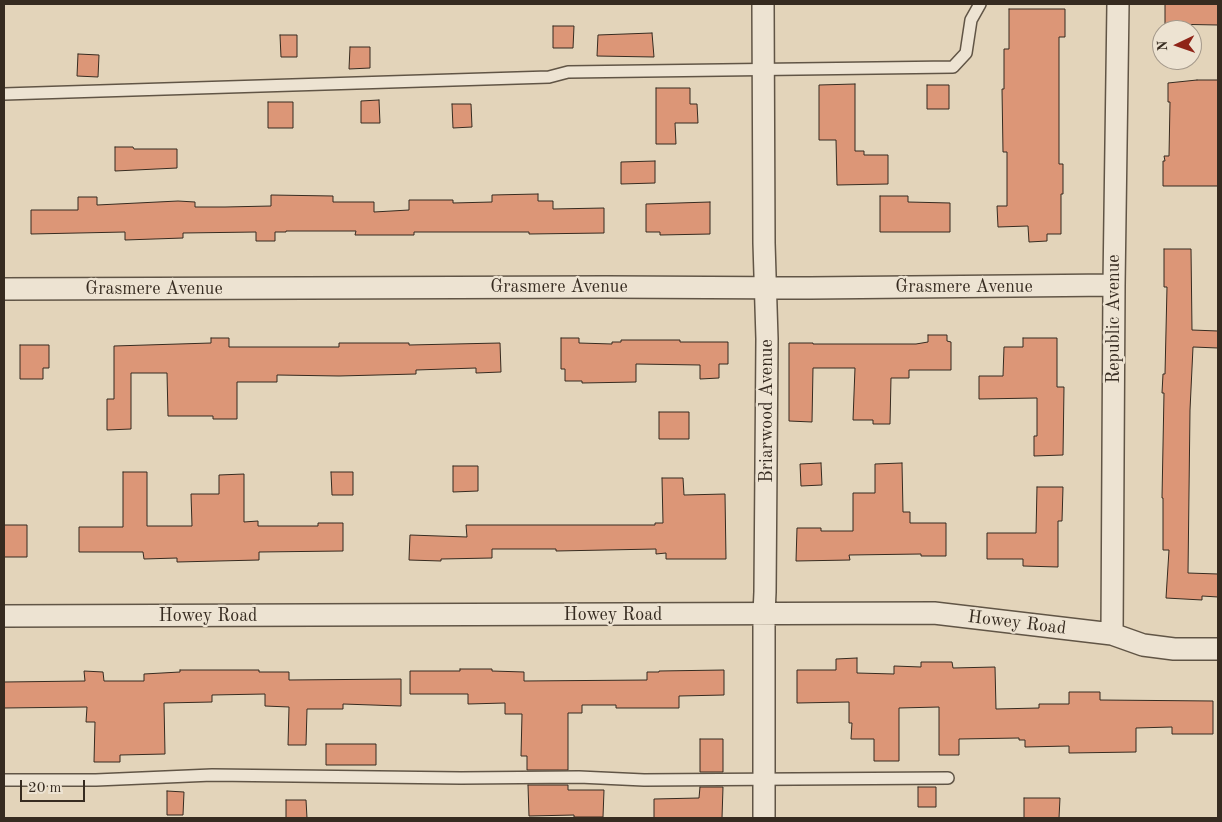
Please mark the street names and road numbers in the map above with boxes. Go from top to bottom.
street label: Republic Avenue [1103,254,1125,384]
street label: Grasmere Avenue [490,276,628,298]
street label: Grasmere Avenue [895,276,1033,298]
street label: Grasmere Avenue [85,278,223,300]
street label: Briarwood Avenue [756,339,778,483]
street label: Howey Road [564,604,662,626]
street label: Howey Road [159,605,257,627]
street label: Howey Road [967,606,1067,640]

